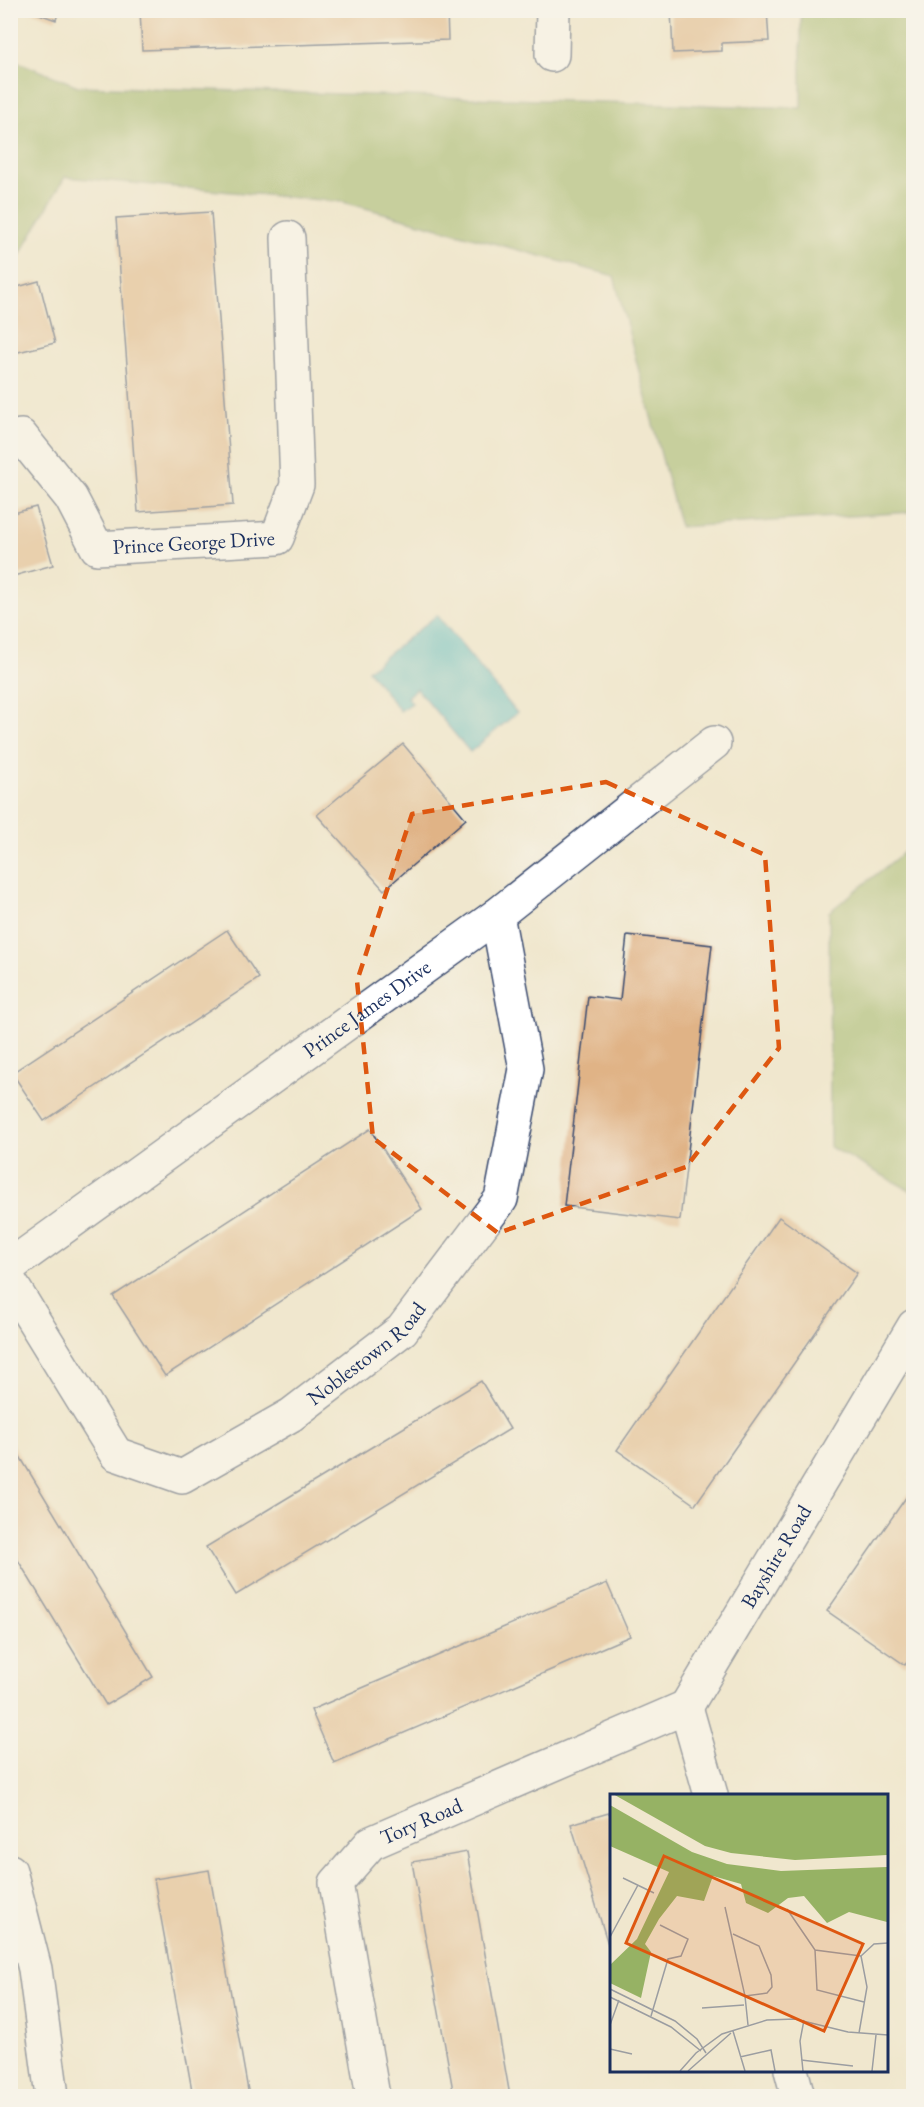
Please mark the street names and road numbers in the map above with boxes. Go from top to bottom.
street label: Prince George Drive [112,524,276,560]
street label: Prince James Drive [297,953,436,1064]
street label: Noblestown Road [301,1296,432,1411]
street label: Bayshire Road [734,1499,817,1613]
street label: Tory Road [376,1791,466,1850]

